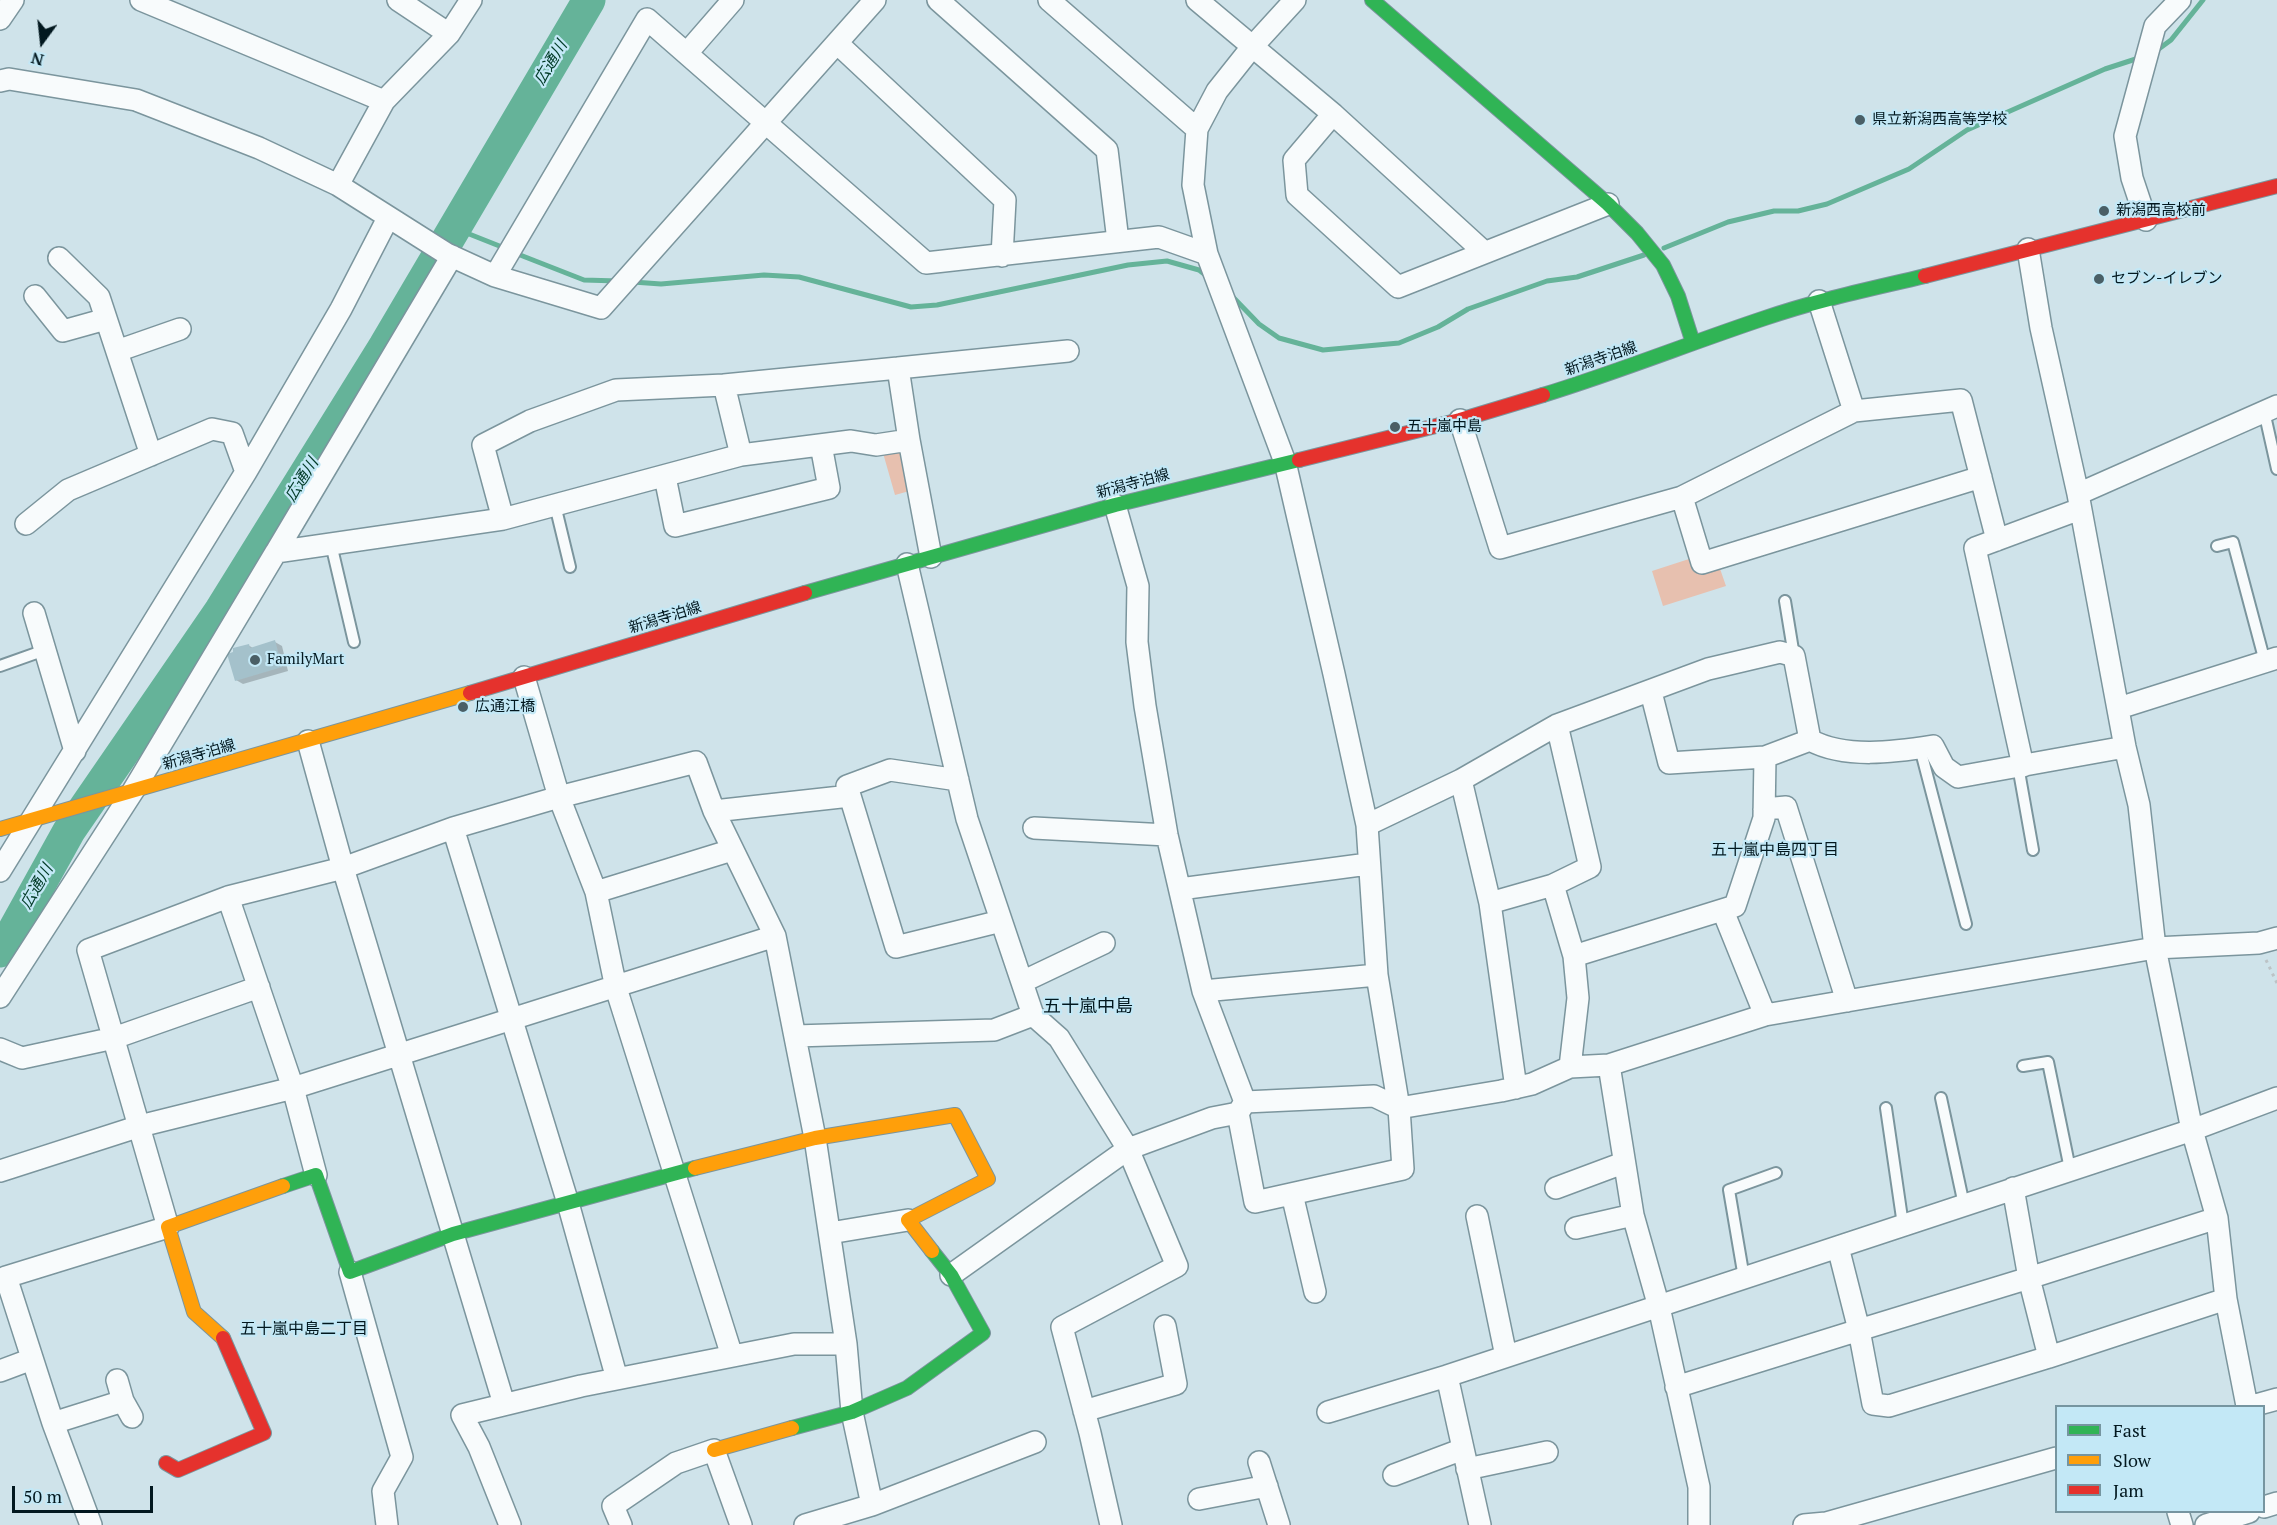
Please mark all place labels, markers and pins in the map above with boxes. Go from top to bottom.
place label: 県立新潟西高等学校 [1872,111,2007,129]
marker: 県立新潟西高等学校 [1853,113,1867,127]
place label: 新潟西高校前 [2116,202,2206,220]
marker: 新潟西高校前 [2097,204,2111,218]
place label: セブン-イレブン [2111,270,2222,288]
marker: セブン-イレブン [2092,272,2106,286]
place label: 五十嵐中島 [1407,418,1482,436]
marker: 五十嵐中島 [1388,420,1402,434]
place label: FamilyMart [267,651,344,669]
marker: FamilyMart [248,653,262,667]
place label: 広通江橋 [475,698,535,716]
marker: 広通江橋 [456,700,470,714]

